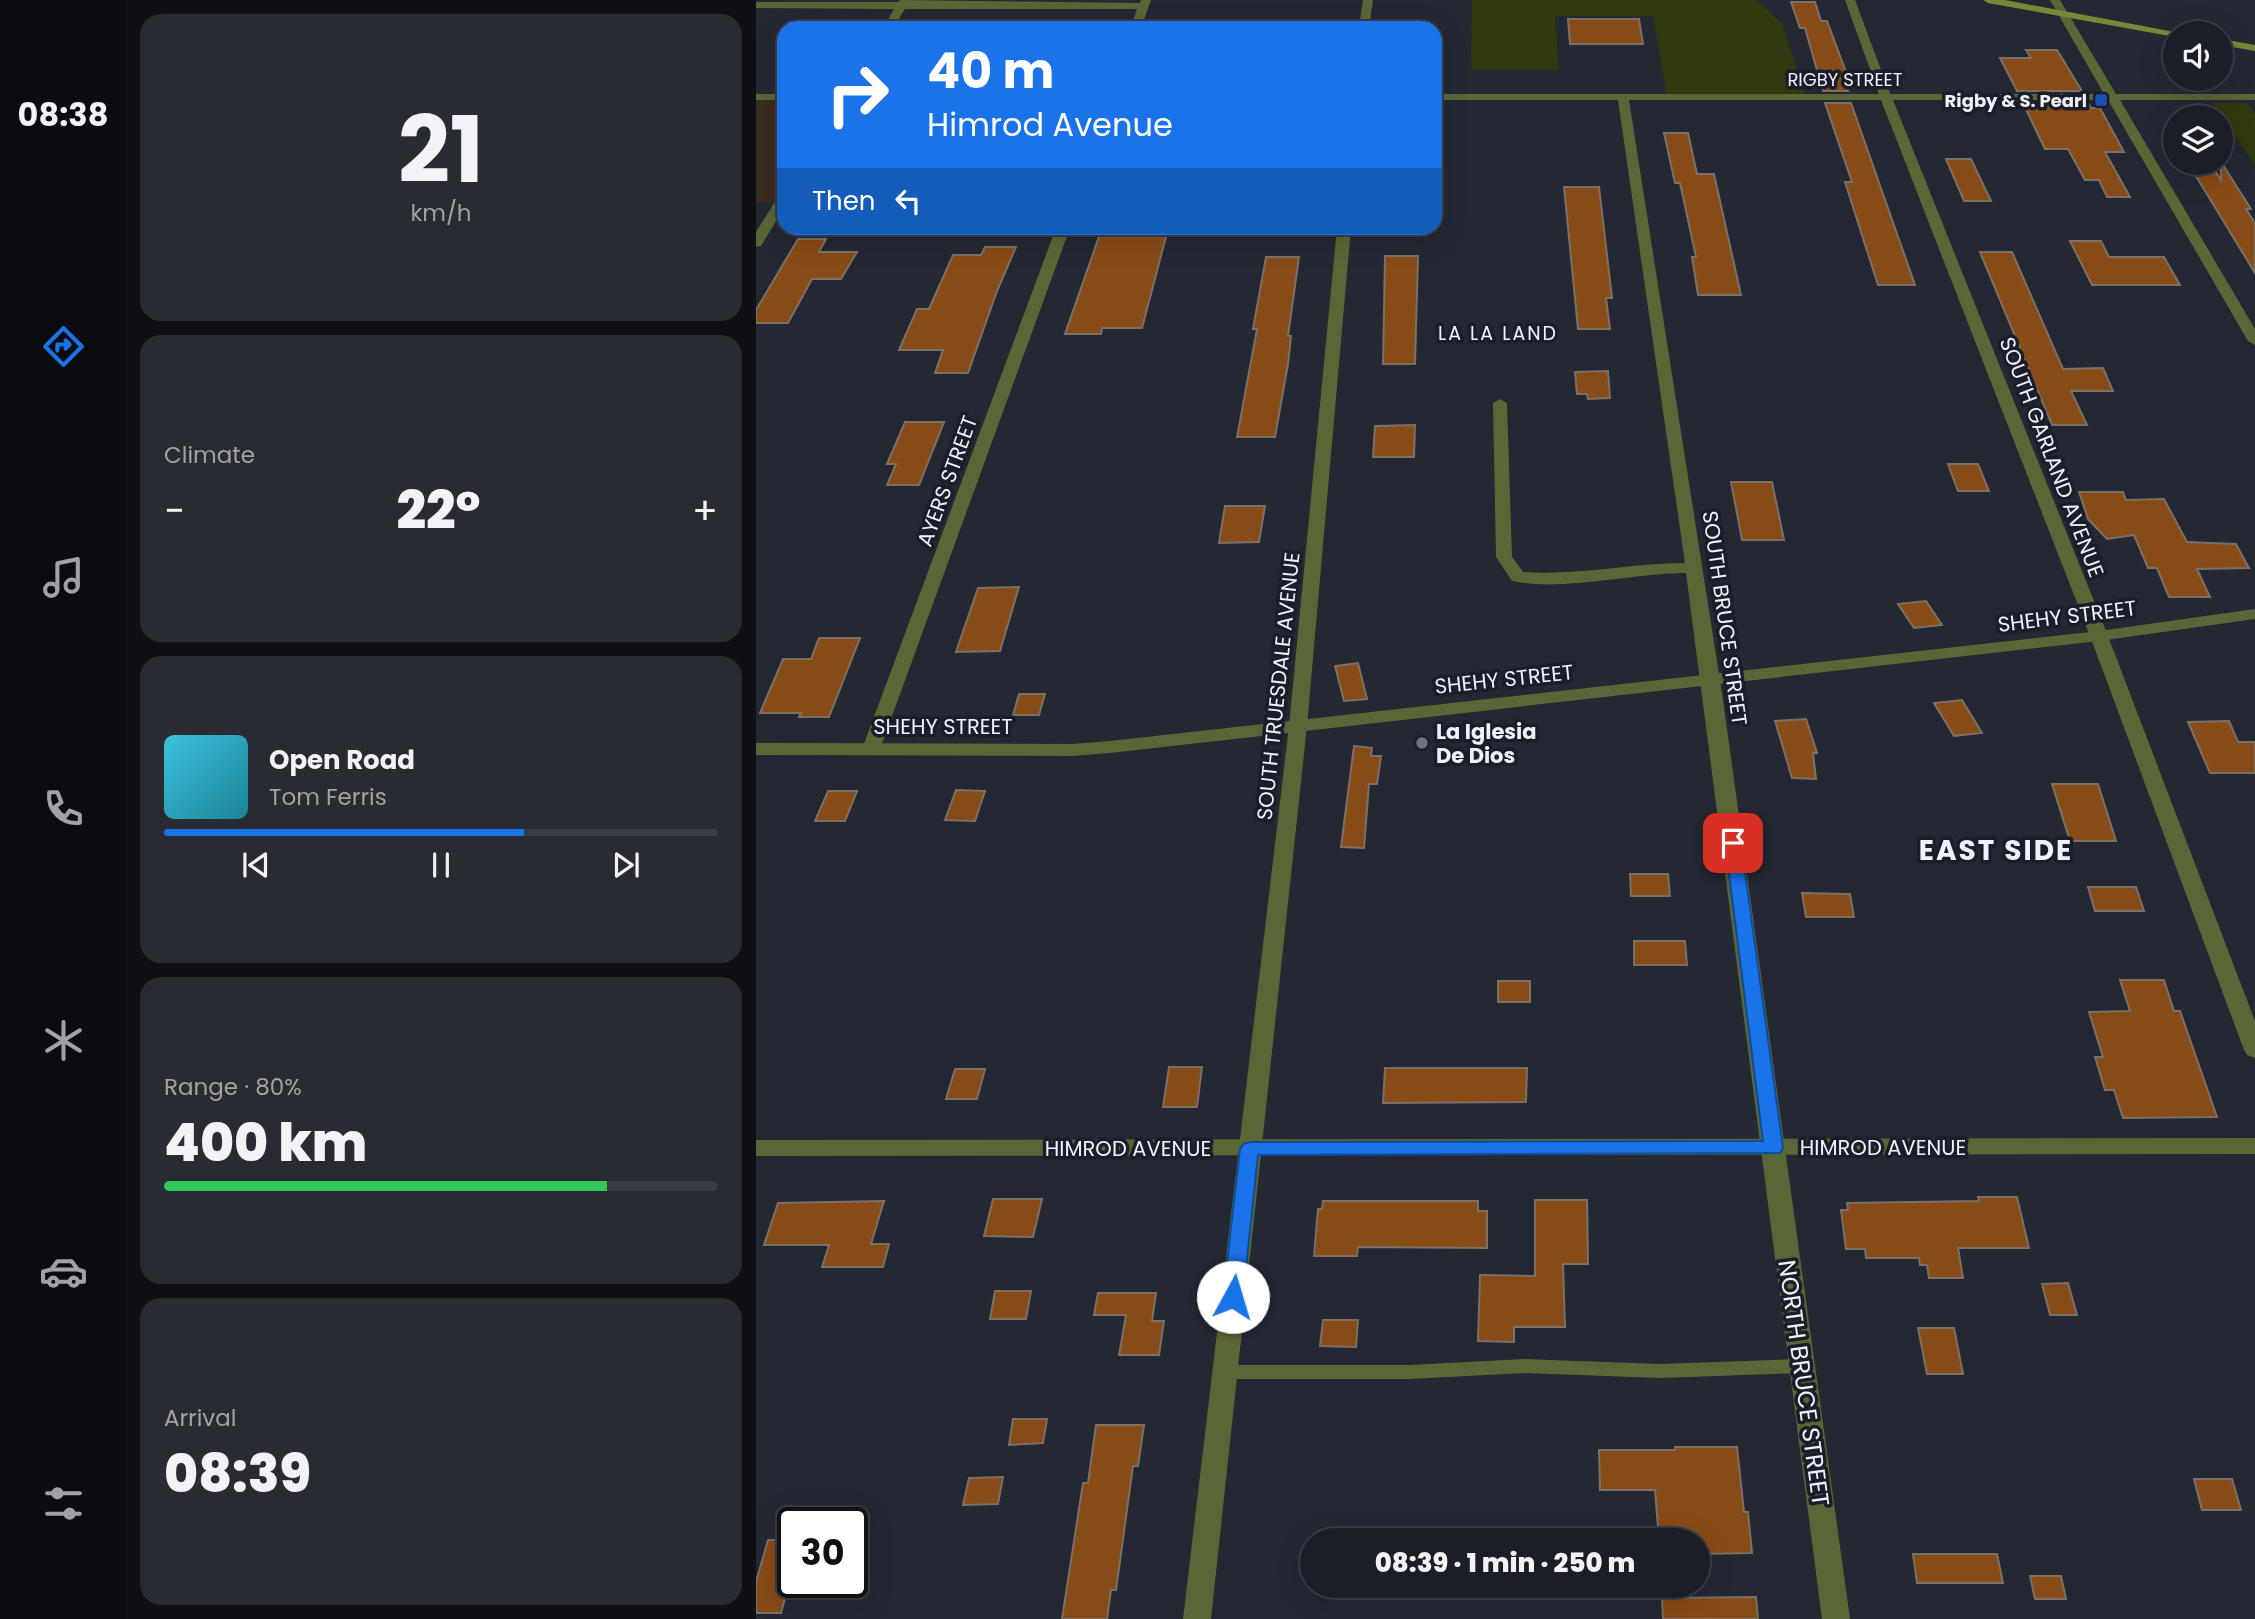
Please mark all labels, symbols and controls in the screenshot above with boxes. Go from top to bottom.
map controls [2163,21,2233,175]
button: sound [2163,21,2233,91]
text: 40 m [927,37,1054,105]
icon: right [812,49,903,140]
street label: RIGBY STREET [1787,67,1903,92]
text: 21 [398,86,484,214]
place label: Rigby & S. Pearl [1945,88,2087,113]
text: 08:38 [18,92,108,137]
marker: Rigby & S. Pearl [2093,92,2109,108]
text: Himrod Avenue [927,102,1173,147]
button: layers [2163,105,2233,175]
icon: left [889,182,927,220]
text: Then [812,183,875,219]
text: km/h [410,197,472,229]
district label: LA LA LAND [1438,320,1558,347]
icon: directions [39,322,88,371]
street label: SOUTH GARLAND AVENUE [1993,333,2111,581]
street label: AYERS STREET [910,412,984,550]
text: Climate [164,439,255,471]
text: 22° [396,474,481,547]
text: − [164,484,185,537]
text: + [692,484,718,537]
street label: SOUTH BRUCE STREET [1696,509,1754,727]
street label: SOUTH TRUESDALE AVENUE [1250,551,1306,821]
icon: music [39,553,88,602]
street label: SHEHY STREET [1996,593,2138,639]
street label: SHEHY STREET [1433,657,1575,701]
street label: SHEHY STREET [873,712,1013,741]
place label: La Iglesia De Dios [1436,717,1537,770]
marker: La Iglesia De Dios [1414,735,1430,751]
text: Open Road [269,742,415,778]
text: Tom Ferris [269,781,387,813]
icon: phone [39,784,88,833]
pin [1703,813,1763,873]
icon: arrive [1714,824,1752,862]
district label: EAST SIDE [1919,831,2073,870]
icon: previous [237,846,275,884]
icon: pause [422,846,460,884]
icon: next [607,846,645,884]
icon: climate [39,1016,88,1065]
text: Range · 80% [164,1071,302,1103]
text: 400 km [164,1106,367,1179]
street label: HIMROD AVENUE [1800,1133,1966,1162]
street label: HIMROD AVENUE [1045,1134,1211,1163]
icon: car [39,1247,88,1296]
street label: NORTH BRUCE STREET [1770,1258,1838,1508]
position arrow [1196,1260,1270,1334]
text: Arrival [164,1402,236,1434]
text: 08:39 [164,1437,311,1510]
icon: filters [39,1479,88,1528]
speed limit sign: 30 [777,1507,868,1598]
text: 08:39 · 1 min · 250 m [1375,1545,1635,1581]

